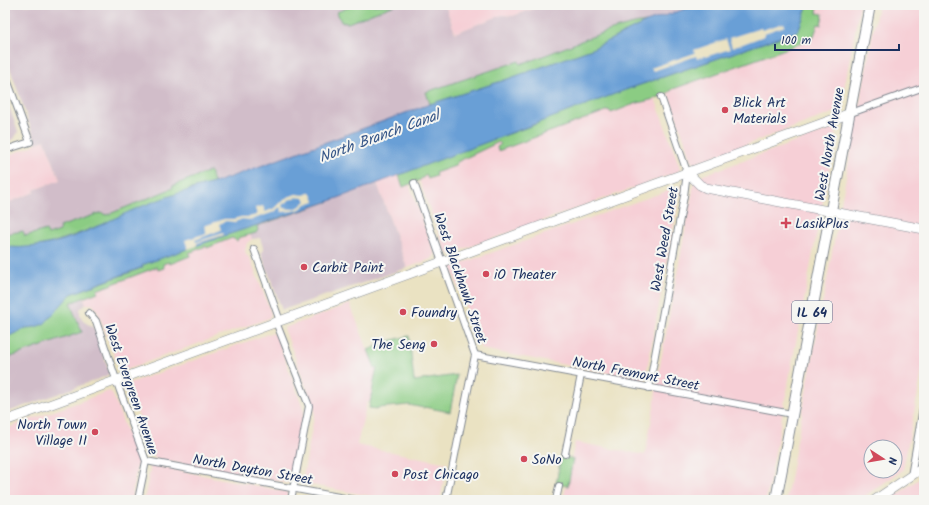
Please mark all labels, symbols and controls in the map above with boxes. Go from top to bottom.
scale bar [775,26,899,52]
text: 100 m [781,31,812,50]
street label: West North Avenue [809,85,851,202]
place label: Blick Art Materials [733,92,786,130]
water label: North Branch Canal [316,103,446,170]
marker: Blick Art Materials [720,105,730,115]
street label: West Weed Street [645,185,685,293]
street label: West Blackhawk Street [427,210,493,347]
place label: LasikPlus [795,213,849,235]
marker: LasikPlus [780,217,792,229]
place label: Carbit Paint [312,257,384,279]
marker: Carbit Paint [299,262,309,272]
place label: iO Theater [494,264,557,286]
marker: iO Theater [481,269,491,279]
road number: IL 64 [792,301,832,323]
place label: Foundry [411,302,457,324]
marker: Foundry [398,307,408,317]
street label: West Evergreen Avenue [98,321,164,459]
place label: The Seng [371,334,426,356]
marker: The Seng [429,339,439,349]
street label: North Fremont Street [571,351,702,397]
place label: North Town Village II [17,414,87,452]
marker: North Town Village II [90,427,100,437]
north arrow [863,439,903,479]
street label: North Dayton Street [191,449,315,491]
place label: SoNo [532,449,562,471]
marker: SoNo [519,454,529,464]
text: N [882,456,901,466]
place label: Post Chicago [403,464,479,486]
marker: Post Chicago [390,469,400,479]

